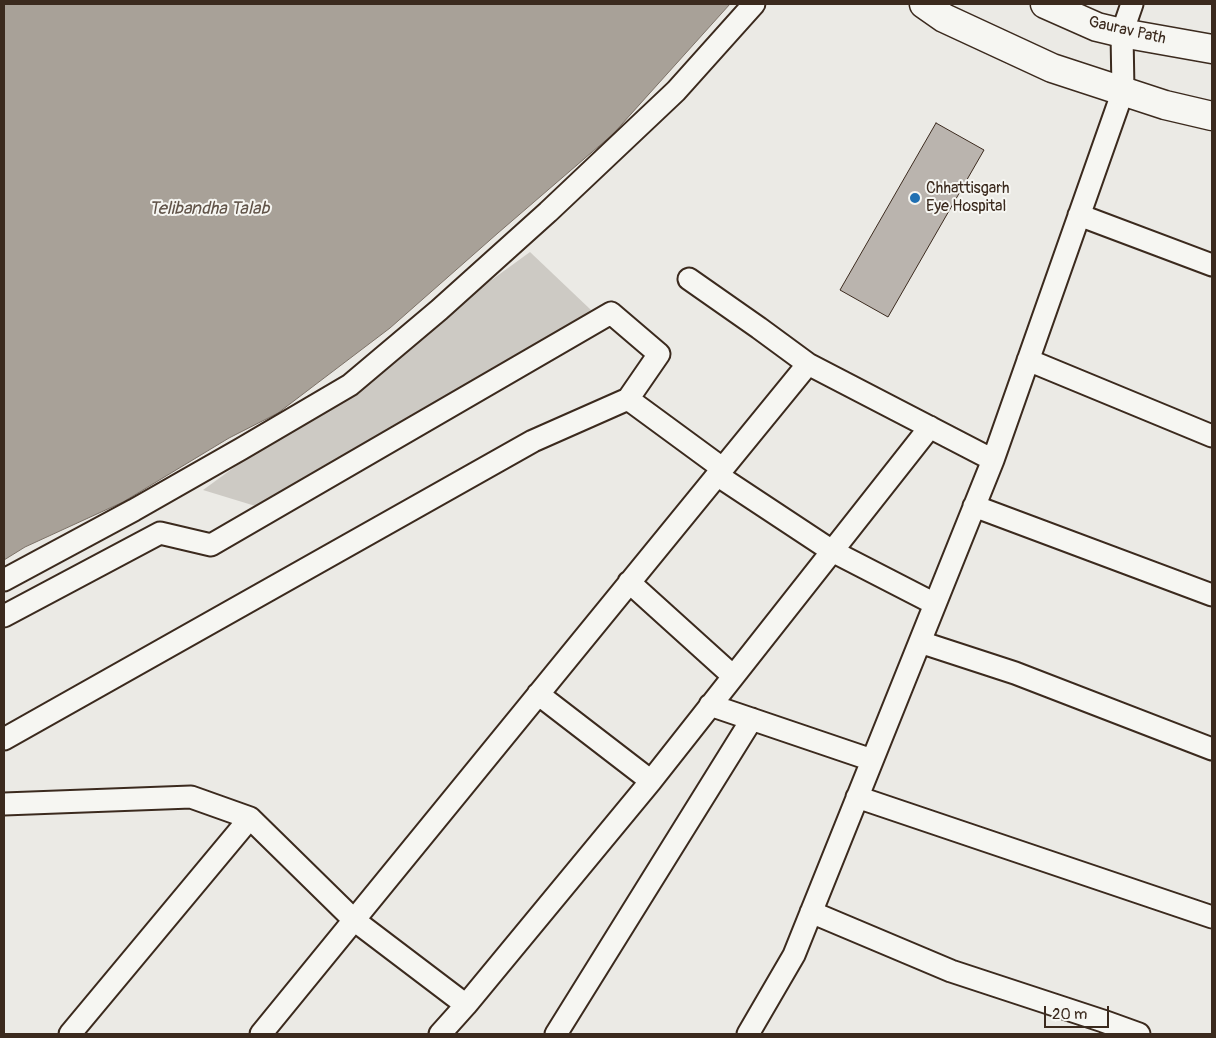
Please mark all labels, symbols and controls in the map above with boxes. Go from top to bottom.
street label: Gaurav Path [1086,13,1168,49]
place label: Chhattisgarh Eye Hospital [926,179,1009,217]
marker: Chhattisgarh Eye Hospital [908,191,922,205]
water label: Telibandha Talab [149,198,269,220]
scale bar [1046,996,1111,1028]
text: 20 m [1052,1005,1087,1024]

